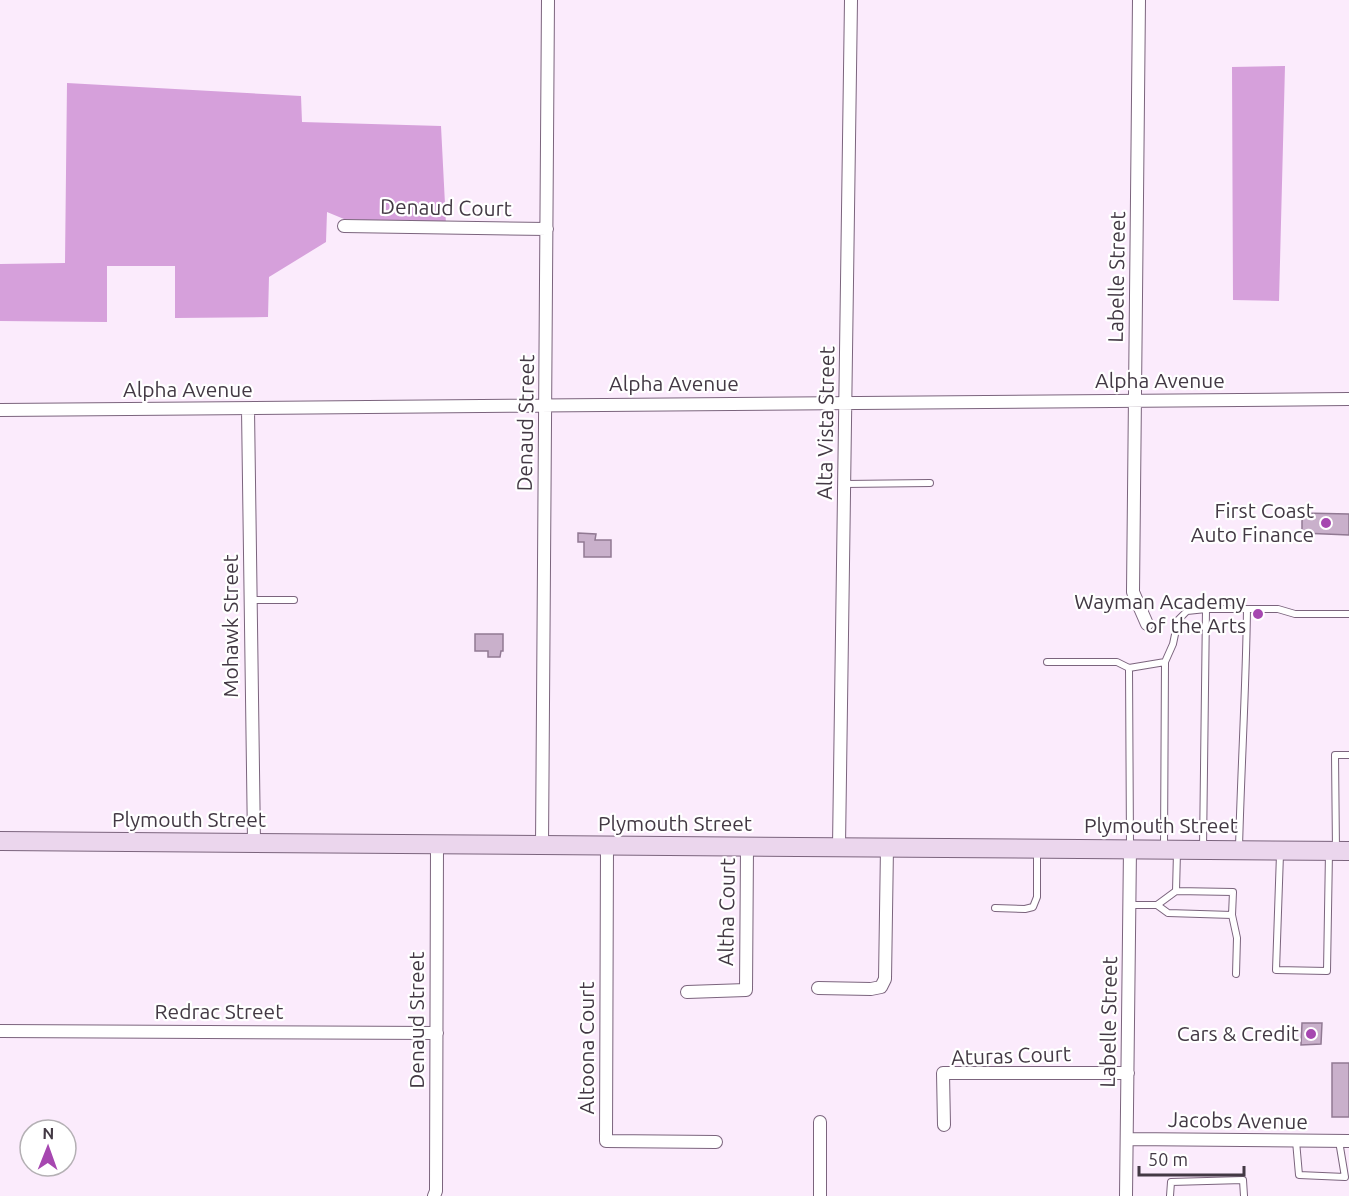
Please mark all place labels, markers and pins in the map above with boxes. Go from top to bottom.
place label: First Coast Auto Finance [1191,498,1314,546]
marker: First Coast Auto Finance [1319,516,1333,530]
place label: Wayman Academy of the Arts [1074,589,1246,637]
marker: Wayman Academy of the Arts [1251,607,1265,621]
place label: Cars & Credit [1177,1021,1299,1045]
marker: Cars & Credit [1304,1027,1318,1041]

